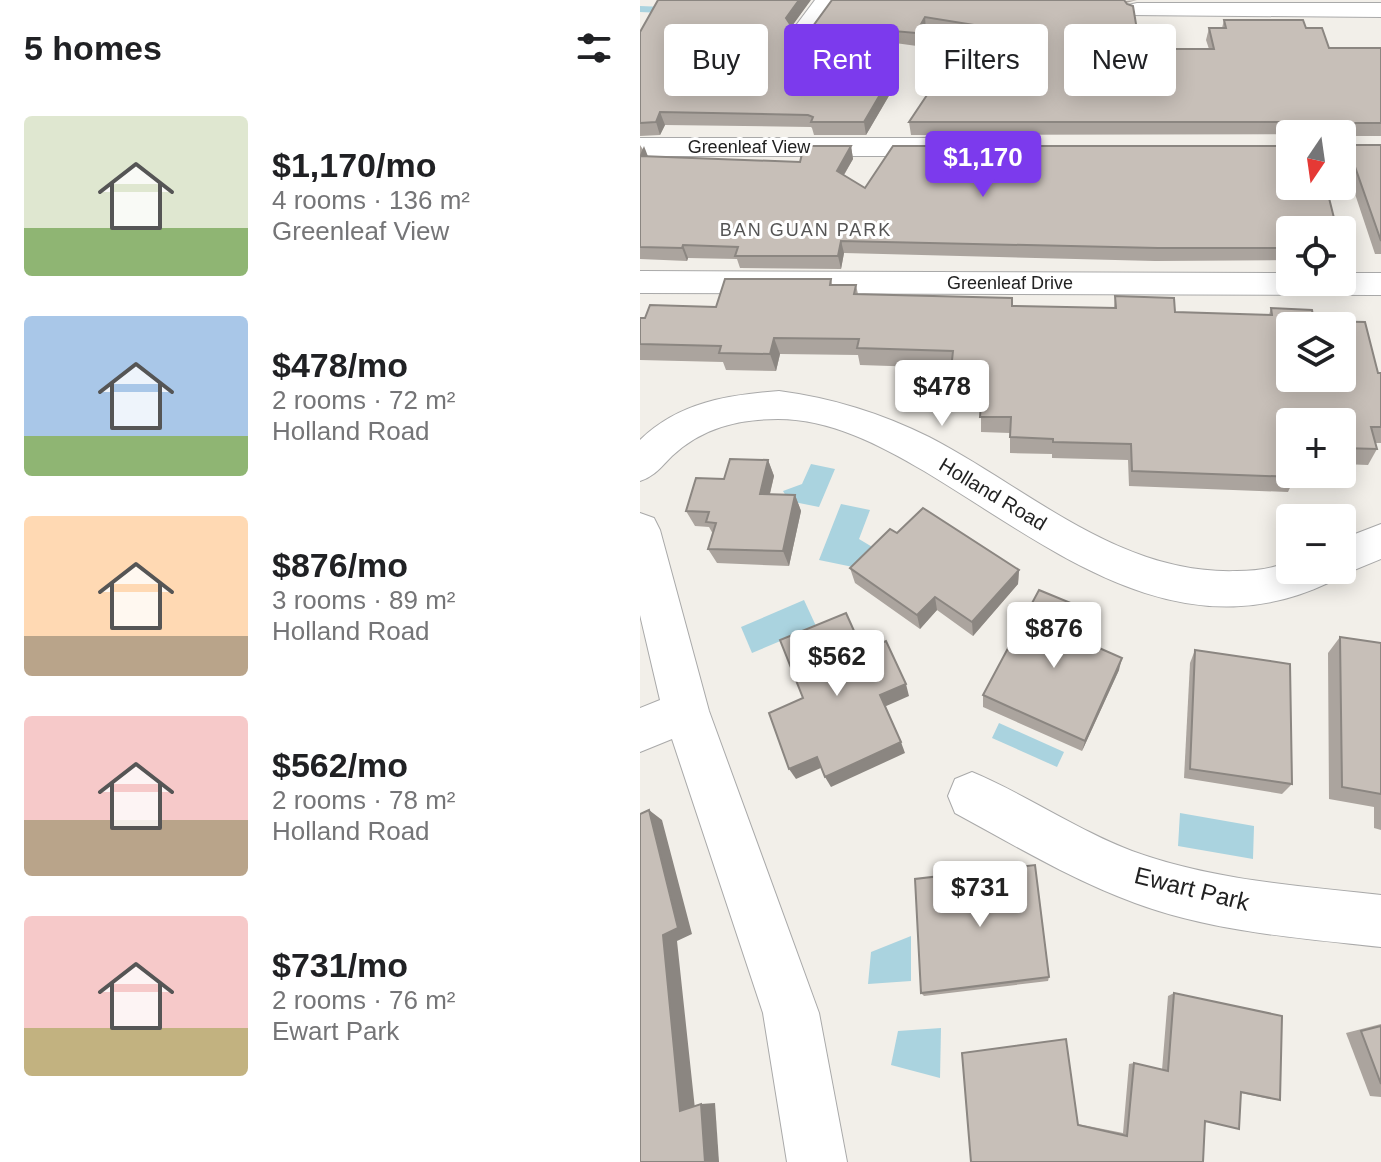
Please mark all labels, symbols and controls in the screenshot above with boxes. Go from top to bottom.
chip: Buy [664,24,768,96]
chip: Rent [784,24,899,96]
chip: Filters [915,24,1048,96]
chip: New [1064,24,1176,96]
icon: filters [572,26,616,70]
text: 5 homes [24,29,162,67]
north arrow [1276,120,1356,200]
map controls [1276,120,1356,584]
pin: $1,170 [918,131,1048,199]
street label: Greenleaf View [688,137,811,157]
text: $1,170 [943,142,1023,172]
text: $1,170/mo [272,146,436,184]
icon: home [88,148,184,244]
text: 4 rooms · 136 m² [272,185,470,215]
text: Greenleaf View [272,216,449,246]
button: locate [1276,216,1356,296]
district label: BAN GUAN PARK [720,220,892,240]
street label: Greenleaf Drive [947,273,1073,293]
button: layers [1276,312,1356,392]
text: $478/mo [272,346,408,384]
icon: home [88,348,184,444]
pin: $478 [895,360,989,428]
text: $478 [913,371,971,401]
text: 2 rooms · 72 m² [272,385,456,415]
button: + [1276,408,1356,488]
text: Holland Road [272,416,430,446]
street label: Holland Road [935,453,1051,535]
button: − [1276,504,1356,584]
text: $876/mo [272,546,408,584]
icon: home [88,548,184,644]
text: 3 rooms · 89 m² [272,585,456,615]
pin: $876 [1007,602,1101,670]
text: $876 [1025,613,1083,643]
text: Holland Road [272,616,430,646]
pin: $562 [790,630,884,698]
text: $562 [808,641,866,671]
text: $562/mo [272,746,408,784]
icon: home [88,748,184,844]
text: 2 rooms · 78 m² [272,785,456,815]
text: Holland Road [272,816,430,846]
pin: $731 [933,861,1027,929]
street label: Ewart Park [1132,861,1253,916]
text: $731 [951,872,1009,902]
text: $731/mo [272,946,408,984]
icon: home [88,948,184,1044]
text: 2 rooms · 76 m² [272,985,456,1015]
text: Ewart Park [272,1016,399,1046]

